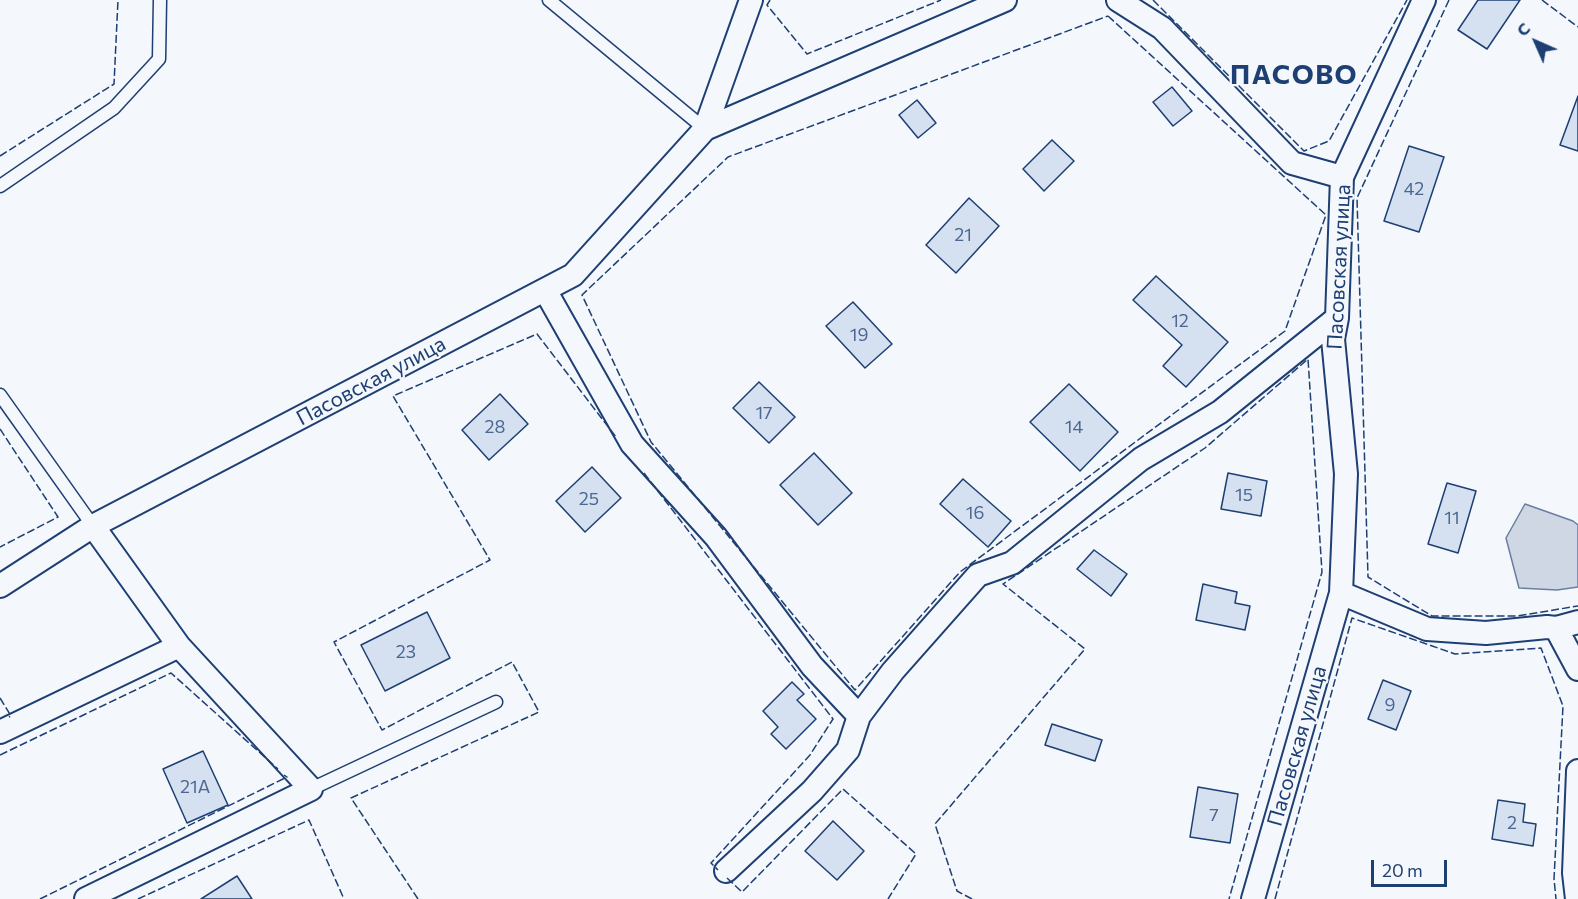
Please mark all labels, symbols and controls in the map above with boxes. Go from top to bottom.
north arrow [1506,12,1566,72]
text: С [1512,18,1534,40]
district label: ПАСОВО [1230,59,1358,91]
house number: 42 [1404,178,1424,200]
street label: Пасовская улица [1322,184,1356,350]
house number: 21 [954,224,972,246]
house number: 12 [1171,310,1189,332]
house number: 19 [850,324,868,346]
street label: Пасовская улица [292,331,450,431]
house number: 17 [755,402,773,424]
house number: 28 [485,416,505,438]
house number: 14 [1065,416,1083,438]
house number: 15 [1235,484,1253,506]
house number: 25 [579,488,599,510]
house number: 16 [966,502,984,524]
house number: 11 [1444,507,1460,529]
house number: 23 [396,641,416,663]
street label: Пасовская улица [1262,663,1332,829]
house number: 9 [1385,694,1395,716]
house number: 21А [180,776,210,798]
house number: 7 [1209,804,1219,826]
house number: 2 [1507,812,1517,834]
scale bar [1374,848,1450,886]
text: 20 m [1382,859,1423,881]

